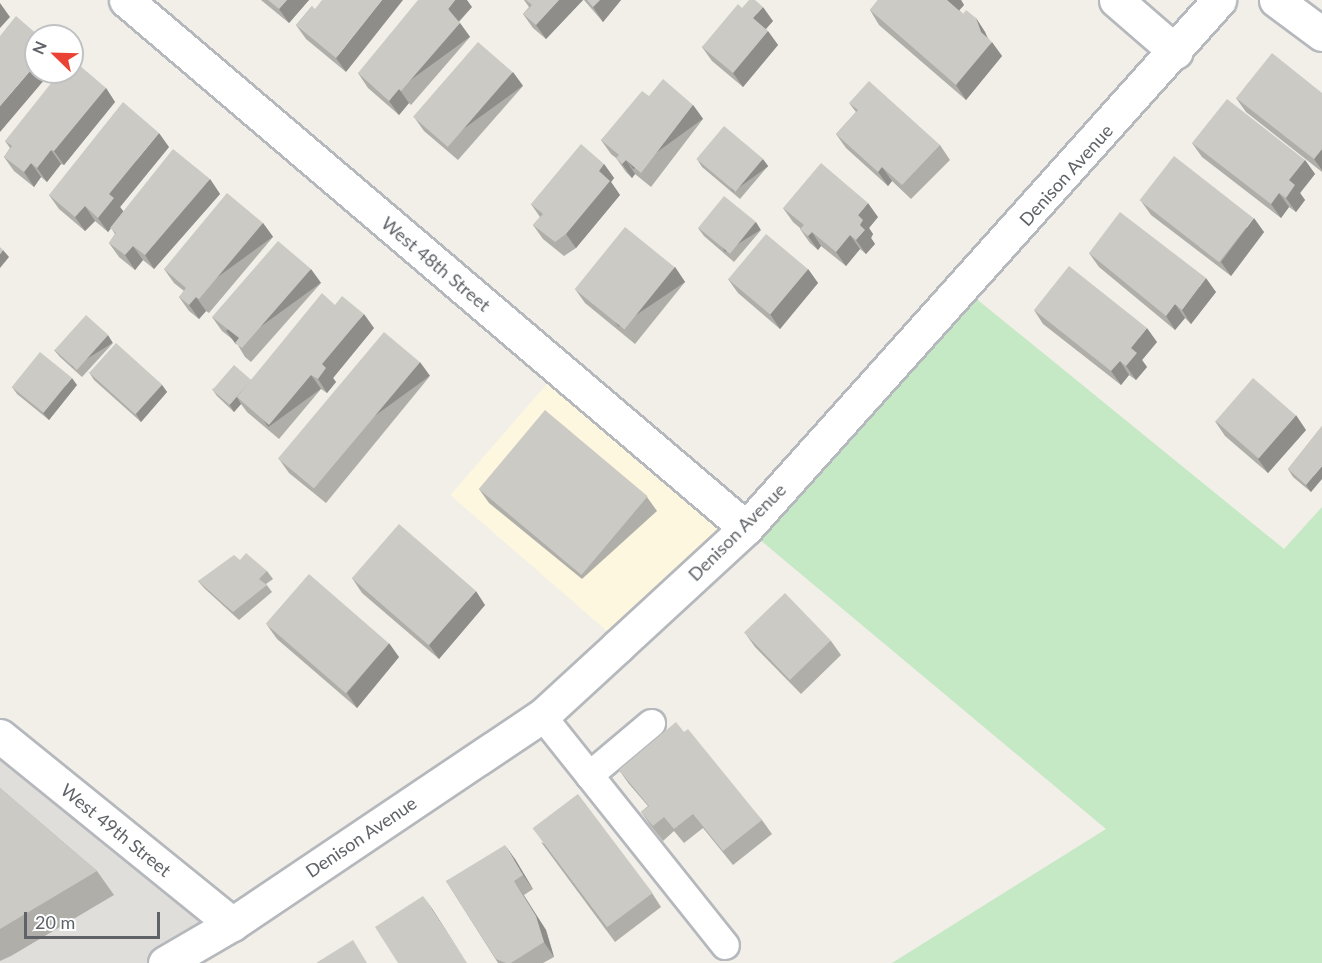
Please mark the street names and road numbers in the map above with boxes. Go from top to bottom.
street label: Denison Avenue [1015,120,1117,230]
street label: West 48th Street [377,212,495,316]
street label: Denison Avenue [684,479,790,585]
street label: West 49th Street [57,779,175,881]
street label: Denison Avenue [301,792,421,882]

